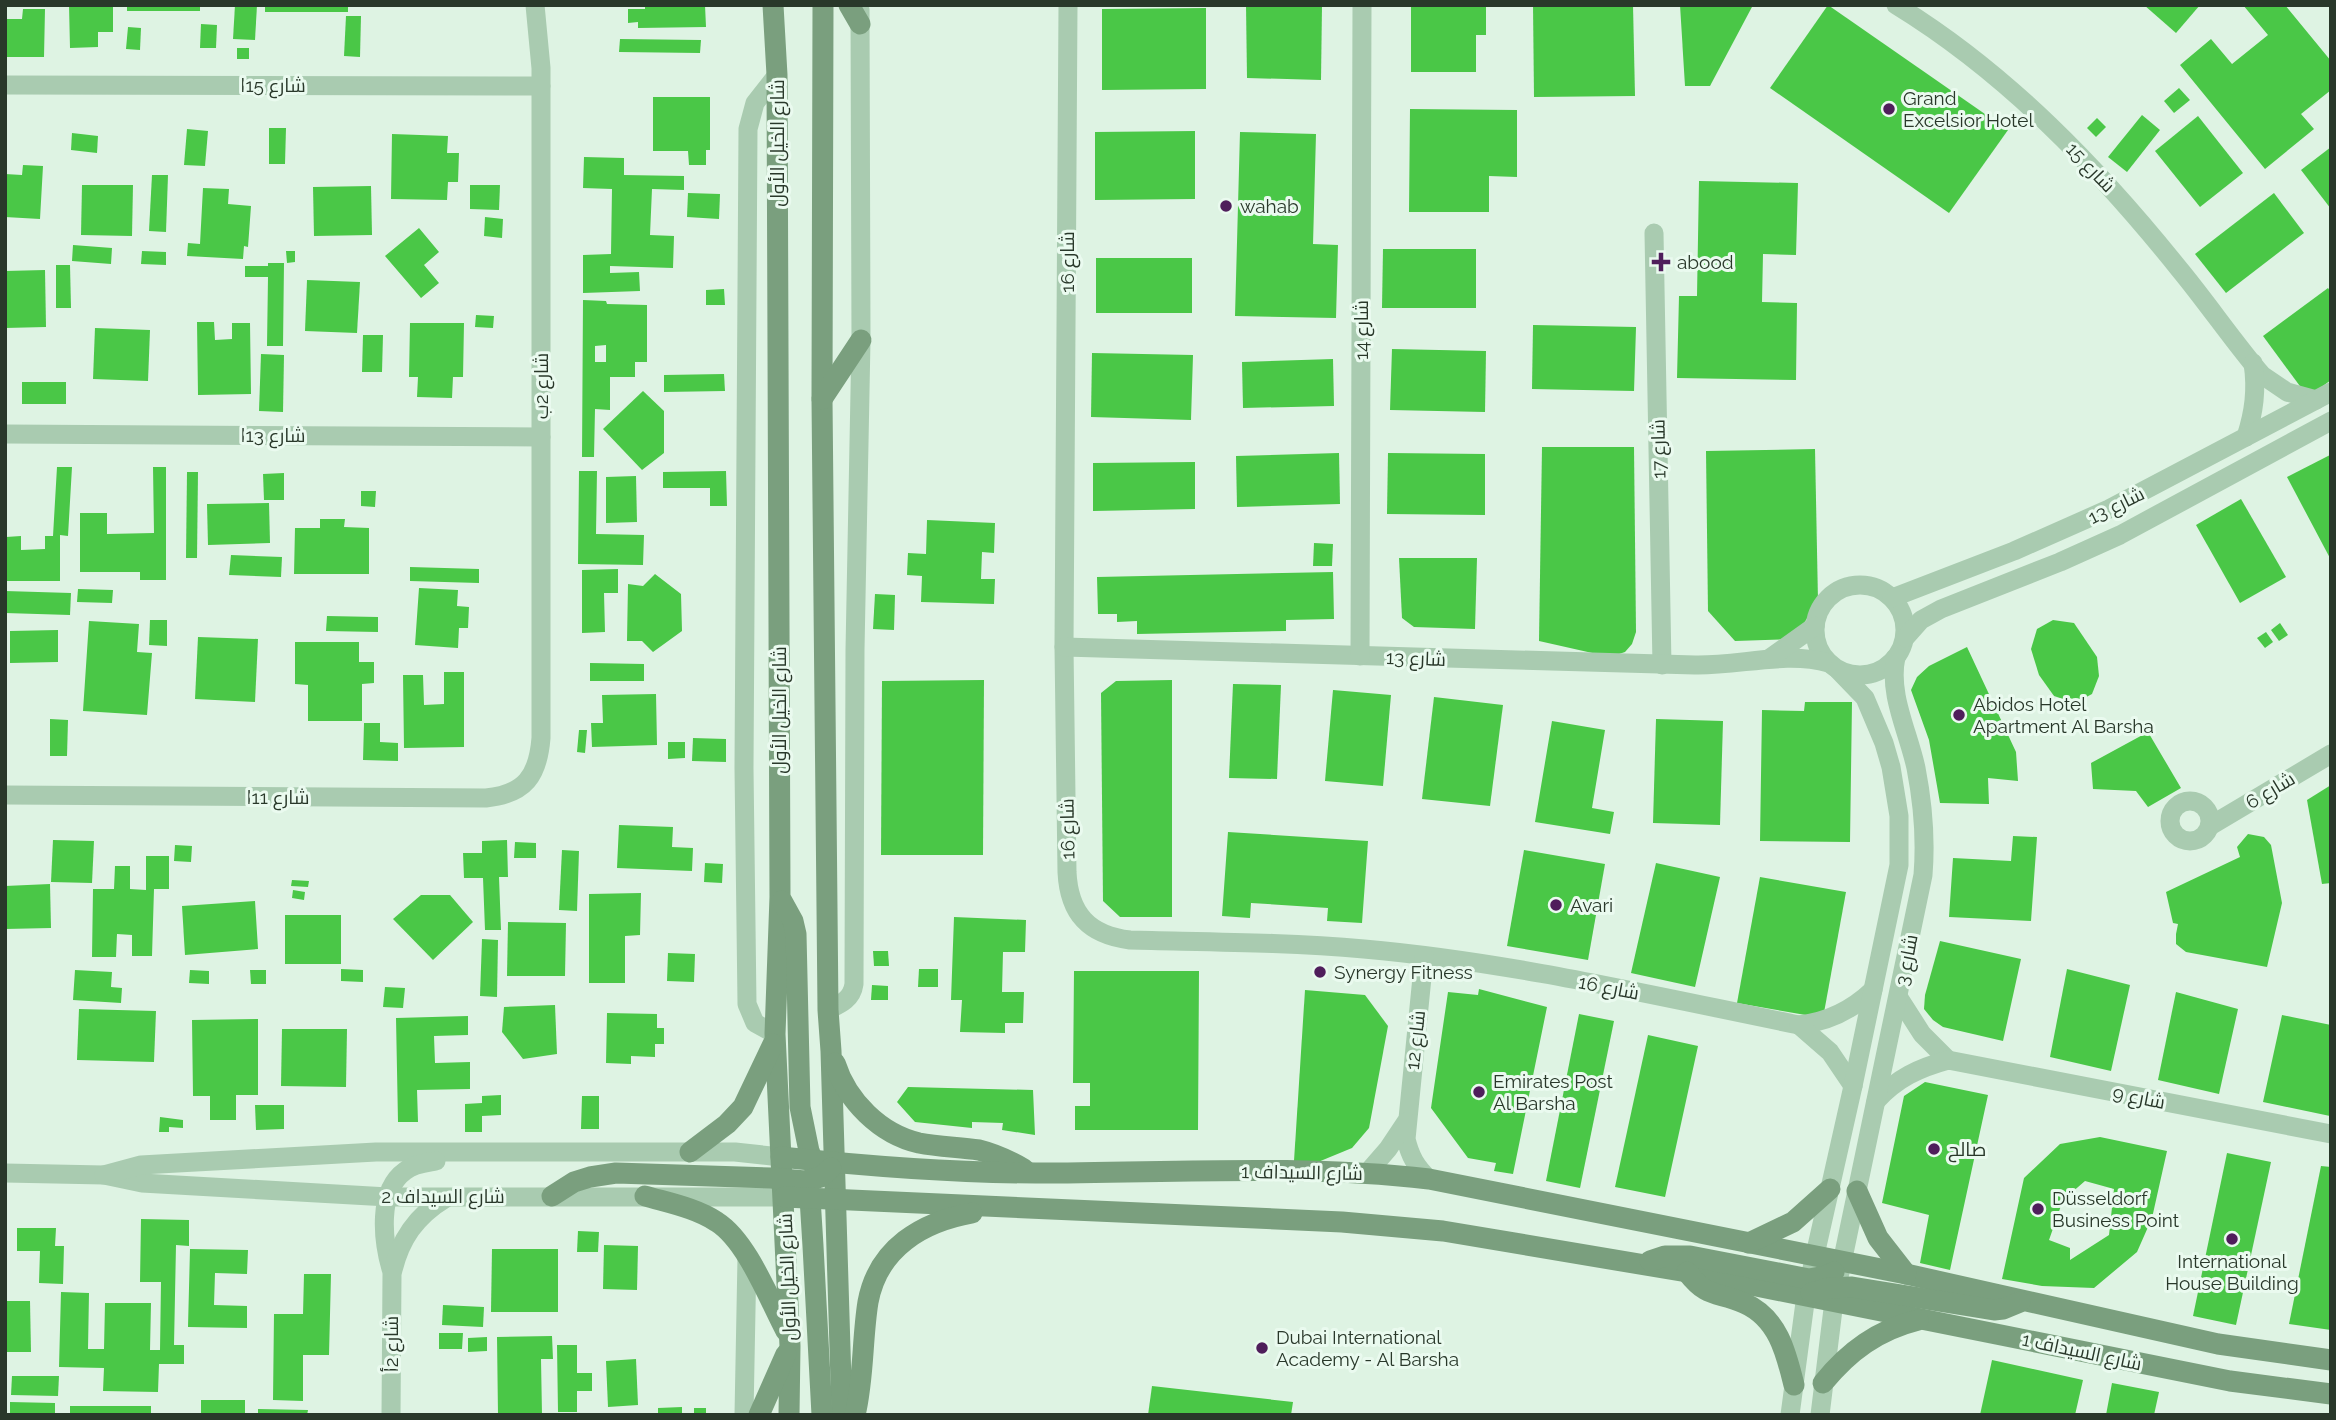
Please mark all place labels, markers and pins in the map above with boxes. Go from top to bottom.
place label: Grand Excelsior Hotel [1903,87,2034,131]
marker: Grand Excelsior Hotel [1881,101,1897,117]
place label: wahab [1240,195,1299,217]
marker: wahab [1218,198,1234,214]
place label: abood [1677,251,1734,273]
marker: abood [1651,252,1671,272]
place label: Abidos Hotel Apartment Al Barsha [1973,693,2154,737]
marker: Abidos Hotel Apartment Al Barsha [1951,707,1967,723]
place label: Avari [1570,894,1613,916]
marker: Avari [1548,897,1564,913]
place label: Synergy Fitness [1334,961,1473,983]
marker: Synergy Fitness [1312,964,1328,980]
place label: Emirates Post Al Barsha [1493,1070,1613,1114]
marker: Emirates Post Al Barsha [1471,1084,1487,1100]
place label: صالح [1948,1138,1986,1163]
marker: صالح [1926,1141,1942,1157]
place label: Düsseldorf Business Point [2052,1187,2180,1231]
marker: Düsseldorf Business Point [2030,1201,2046,1217]
marker: International House Building [2224,1231,2240,1247]
place label: International House Building [2165,1250,2299,1294]
place label: Dubai International Academy - Al Barsha [1276,1326,1459,1370]
marker: Dubai International Academy - Al Barsha [1254,1340,1270,1356]

